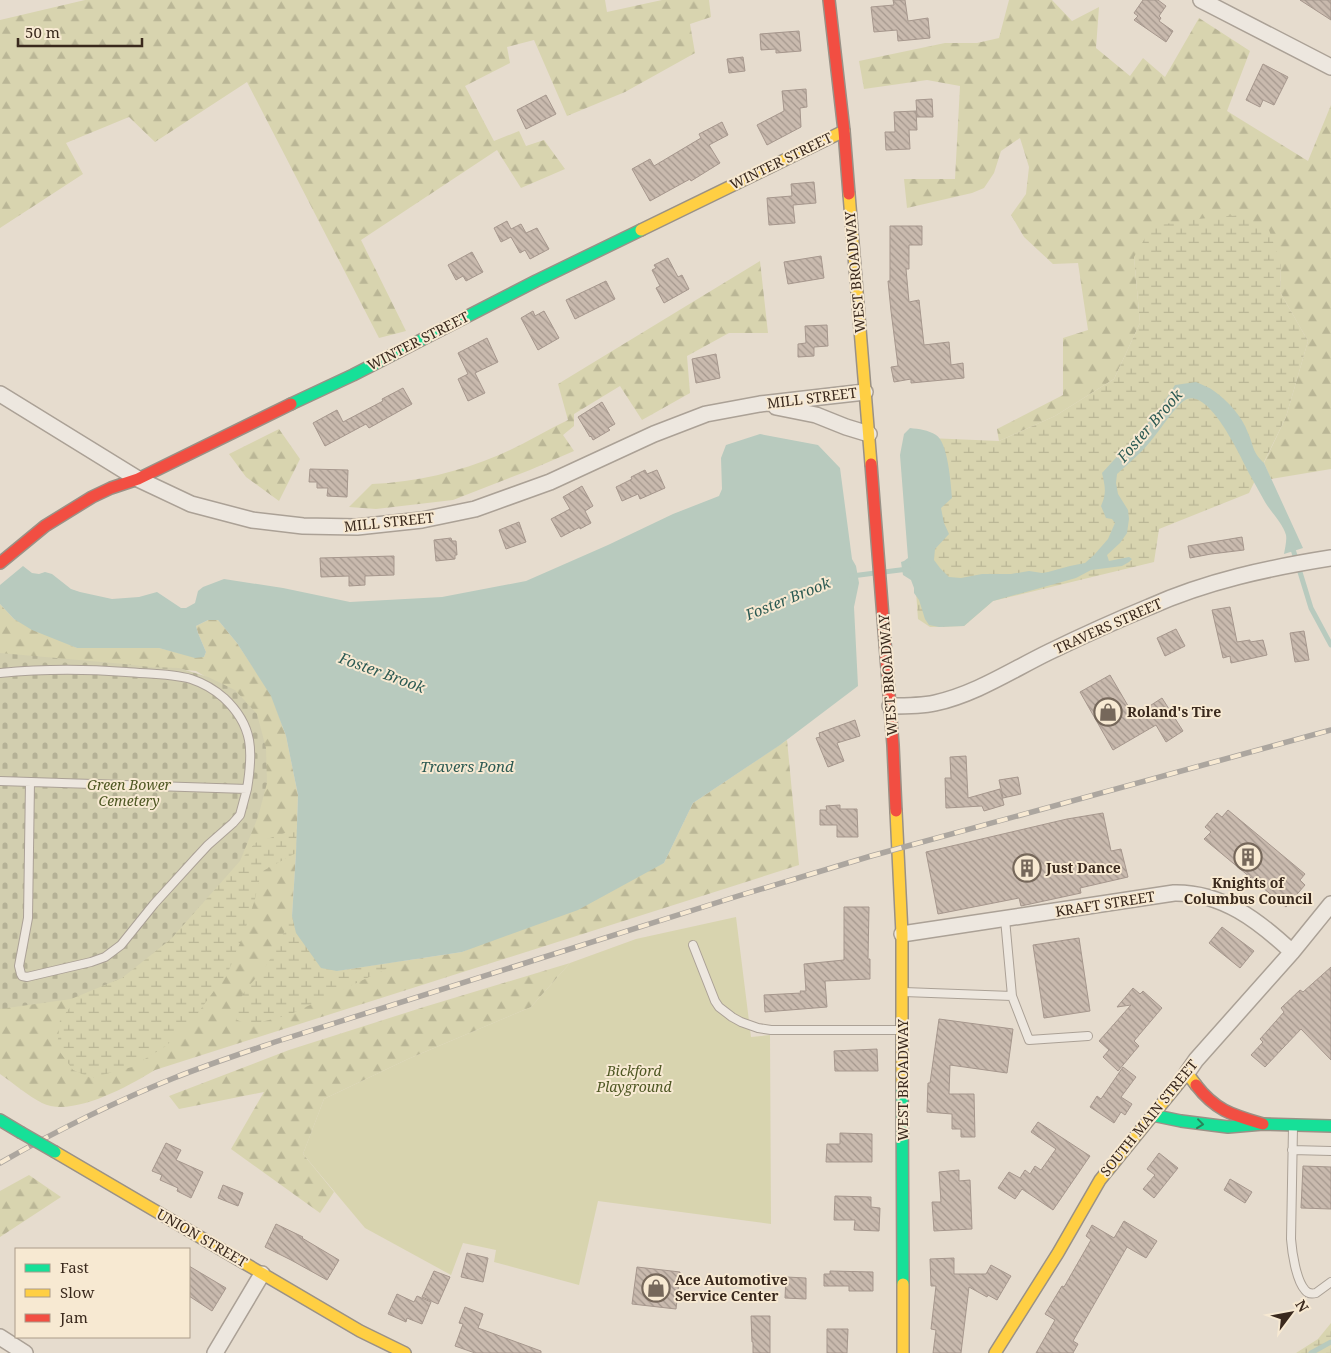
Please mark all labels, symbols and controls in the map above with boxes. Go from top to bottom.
scale bar [18,15,141,47]
text: 50 m [25,22,60,42]
street label: WINTER STREET [726,127,836,194]
street label: WEST BROADWAY [840,210,869,334]
street label: WINTER STREET [364,307,472,374]
street label: MILL STREET [766,383,858,412]
water label: Foster Brook [1112,384,1187,467]
street label: MILL STREET [343,507,435,536]
water label: Foster Brook [741,572,833,625]
street label: TRAVERS STREET [1051,593,1165,658]
street label: WEST BROADWAY [874,613,901,737]
water label: Foster Brook [336,647,428,697]
shop icon: Roland's Tire [1093,697,1123,727]
place label: Roland's Tire [1127,702,1221,721]
water label: Travers Pond [420,756,514,776]
park label: Green Bower Cemetery [87,775,172,810]
building icon: Knights of Columbus Council [1233,842,1263,872]
building icon: Just Dance [1012,853,1042,883]
place label: Just Dance [1045,858,1121,877]
place label: Knights of Columbus Council [1184,873,1312,908]
street label: KRAFT STREET [1054,886,1156,921]
street label: WEST BROADWAY [893,1019,912,1141]
street label: SOUTH MAIN STREET [1096,1055,1202,1180]
park label: Bickford Playground [595,1061,672,1096]
one-way arrow [1196,1118,1204,1128]
street label: UNION STREET [153,1204,251,1271]
legend [15,1248,190,1338]
text: Fast [60,1257,89,1277]
place label: Ace Automotive Service Center [675,1270,788,1305]
shop icon: Ace Automotive Service Center [641,1273,671,1303]
text: Slow [60,1282,94,1302]
north arrow [1266,1288,1316,1338]
text: N [1291,1296,1313,1316]
text: Jam [59,1307,88,1327]

